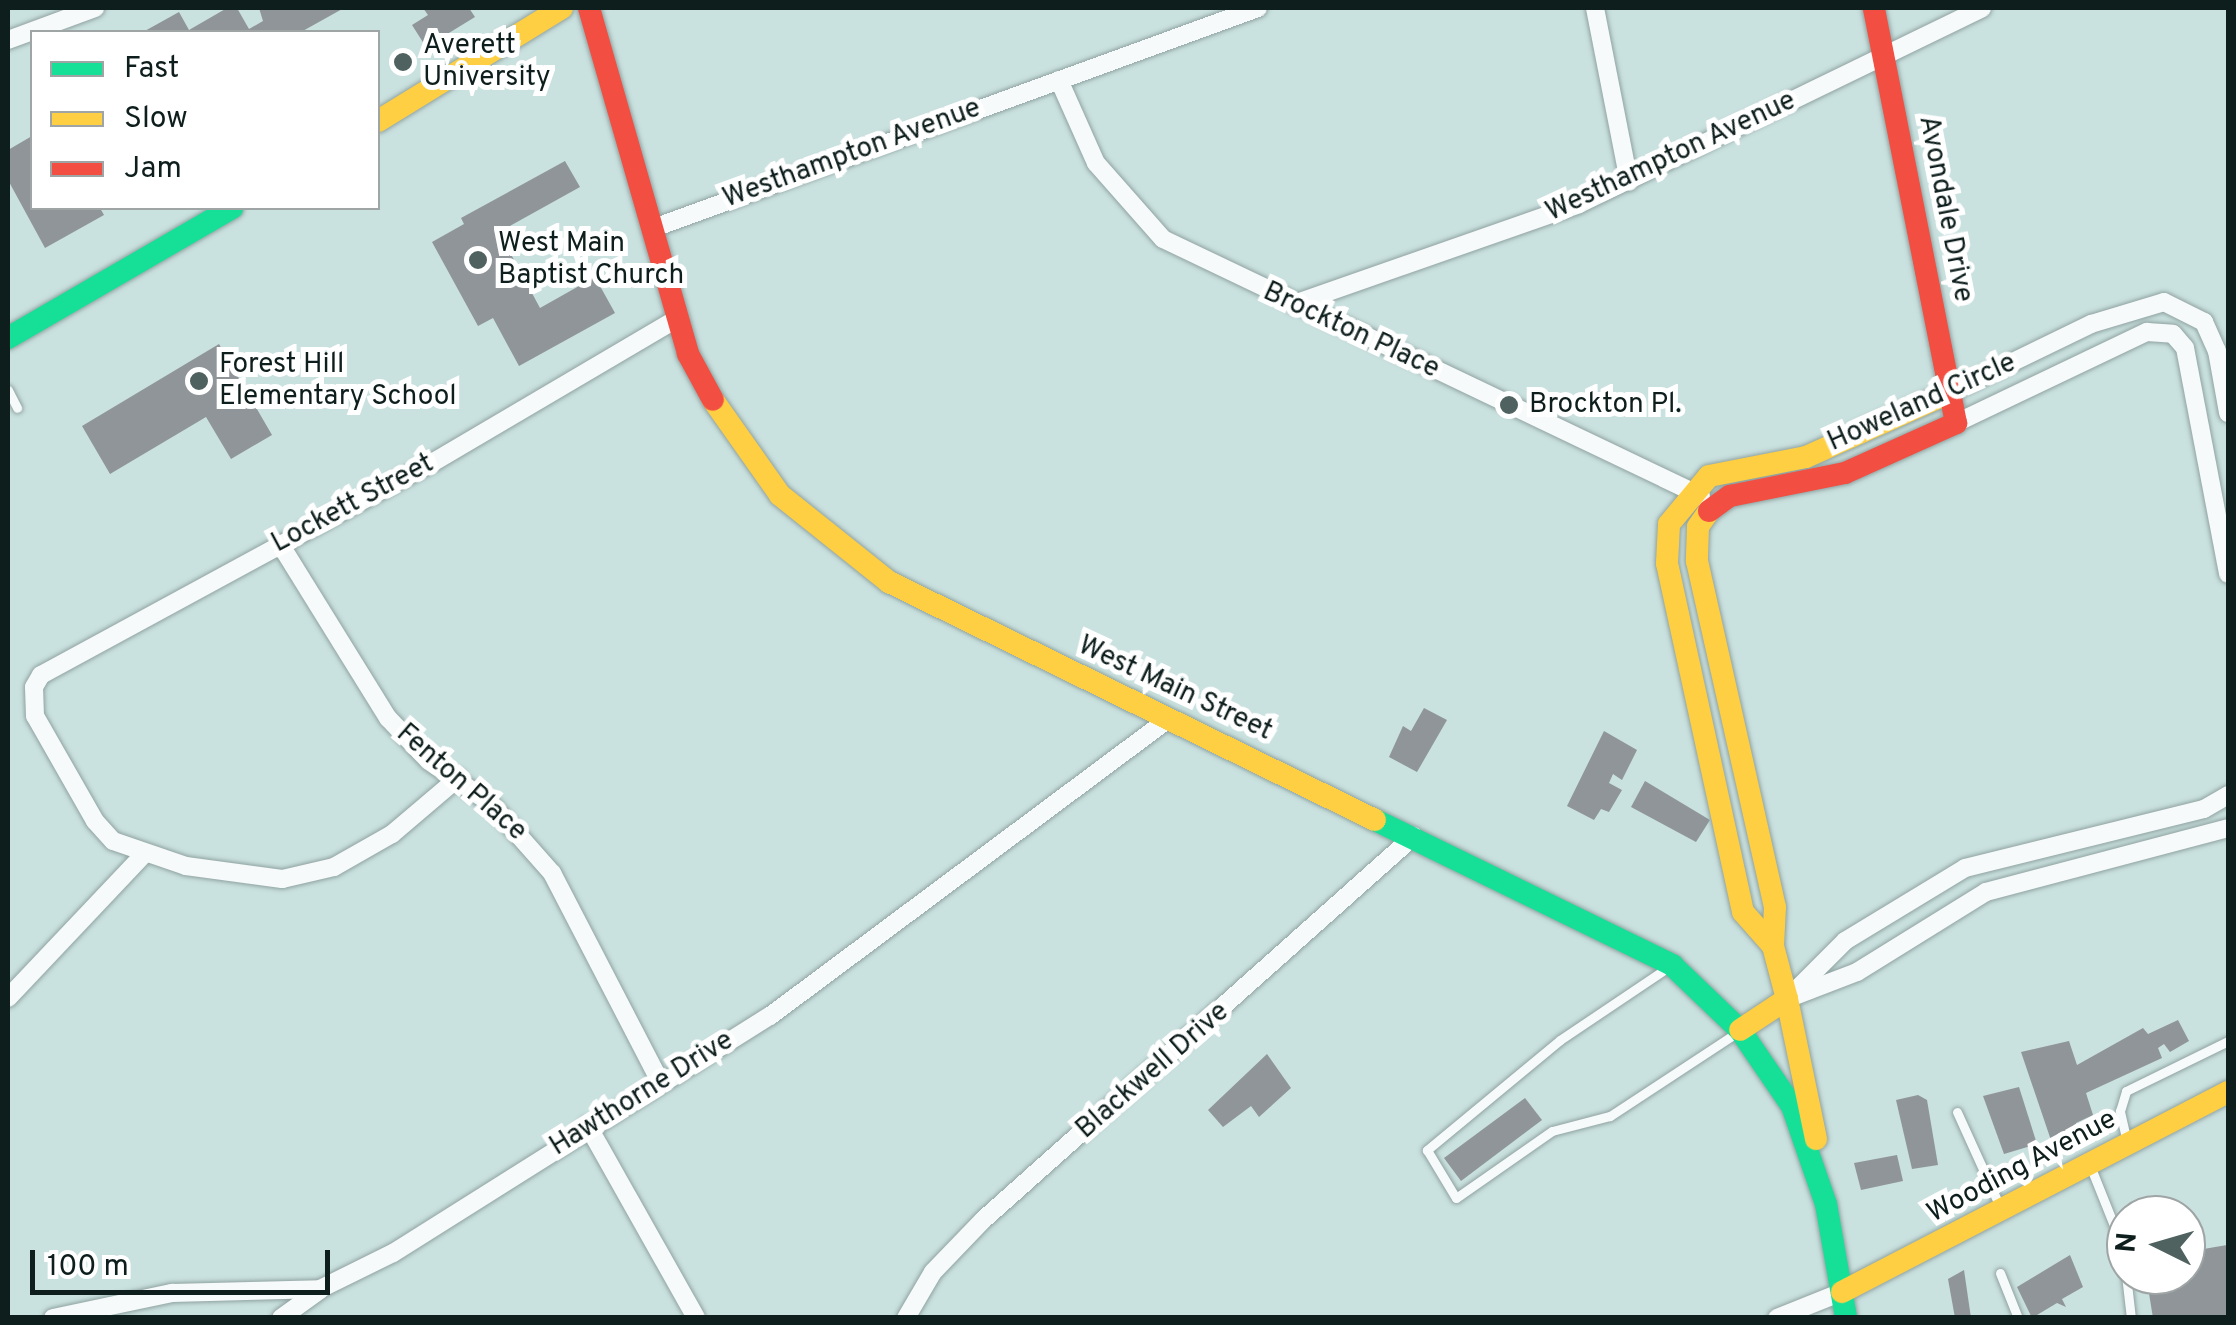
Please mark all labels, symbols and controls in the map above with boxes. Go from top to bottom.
place label: Averett University [423,29,550,95]
legend [30,30,380,210]
text: Fast [124,51,179,88]
marker: Averett University [392,51,414,73]
street label: Westhampton Avenue [1540,84,1802,230]
street label: Westhampton Avenue [718,92,986,216]
text: Slow [124,101,188,138]
street label: Avondale Drive [1910,113,1980,305]
text: Jam [124,151,182,188]
place label: West Main Baptist Church [498,227,684,293]
marker: West Main Baptist Church [467,249,489,271]
street label: Brockton Place [1257,275,1445,387]
street label: Howeland Circle [1823,346,2021,460]
place label: Forest Hill Elementary School [219,348,457,414]
marker: Forest Hill Elementary School [188,370,210,392]
place label: Brockton Pl. [1529,388,1682,422]
marker: Brockton Pl. [1498,394,1520,416]
street label: Lockett Street [266,447,440,561]
street label: West Main Street [1072,629,1278,749]
street label: Fenton Place [389,717,533,849]
street label: Blackwell Drive [1070,995,1236,1147]
street label: Hawthorne Drive [544,1024,740,1164]
street label: Wooding Avenue [1921,1103,2123,1231]
north arrow [2106,1195,2206,1295]
scale bar [35,1230,335,1292]
text: N [2109,1231,2147,1254]
text: 100 m [47,1249,129,1286]

